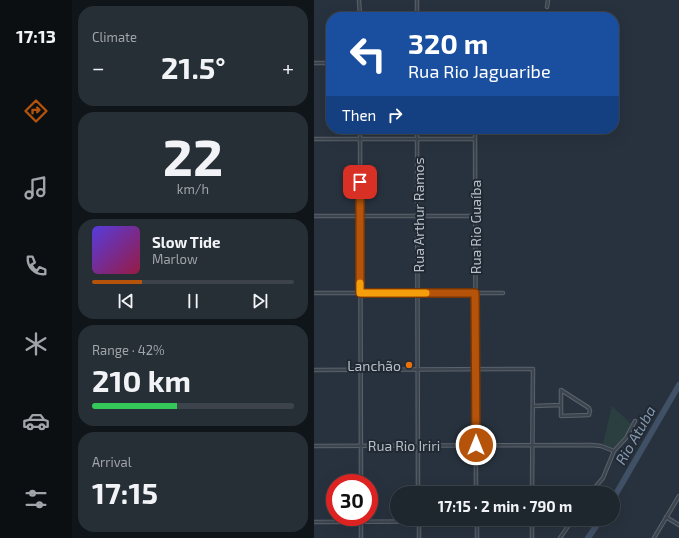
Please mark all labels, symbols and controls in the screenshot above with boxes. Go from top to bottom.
text: 17:13 [16,25,56,47]
text: 320 m [408,26,489,60]
icon: left [342,28,394,80]
text: Climate [92,29,137,45]
text: 21.5° [161,49,226,85]
text: − [92,54,105,80]
text: + [282,54,294,80]
text: Rua Rio Jaguaribe [408,60,551,82]
icon: directions [22,97,50,125]
icon: right [384,104,406,126]
text: Then [342,106,376,124]
text: 22 [163,124,223,186]
street label: Rua Arthur Ramos [410,158,427,272]
pin [343,165,377,199]
icon: arrive [349,171,371,193]
icon: music [22,174,50,202]
street label: Rua Rio Guaíba [467,180,484,274]
text: km/h [177,181,209,197]
text: Slow Tide [152,233,220,251]
text: Marlow [152,251,198,267]
icon: phone [22,252,50,280]
icon: previous [115,290,137,312]
icon: pause [182,290,204,312]
icon: next [249,290,271,312]
icon: climate [22,330,50,358]
text: Range · 42% [92,342,165,358]
place label: Lanchão [347,357,401,374]
marker: Lanchão [404,360,414,370]
text: 210 km [92,362,191,398]
water label: Rio Atuba [611,402,659,468]
icon: car [22,407,50,435]
position arrow [455,424,497,466]
street label: Rua Rio Iriri [368,437,440,454]
text: Arrival [92,454,132,470]
text: 17:15 [92,474,158,510]
speed limit sign: 30 [326,474,378,526]
icon: filters [22,485,50,513]
text: 17:15 · 2 min · 790 m [438,497,572,515]

